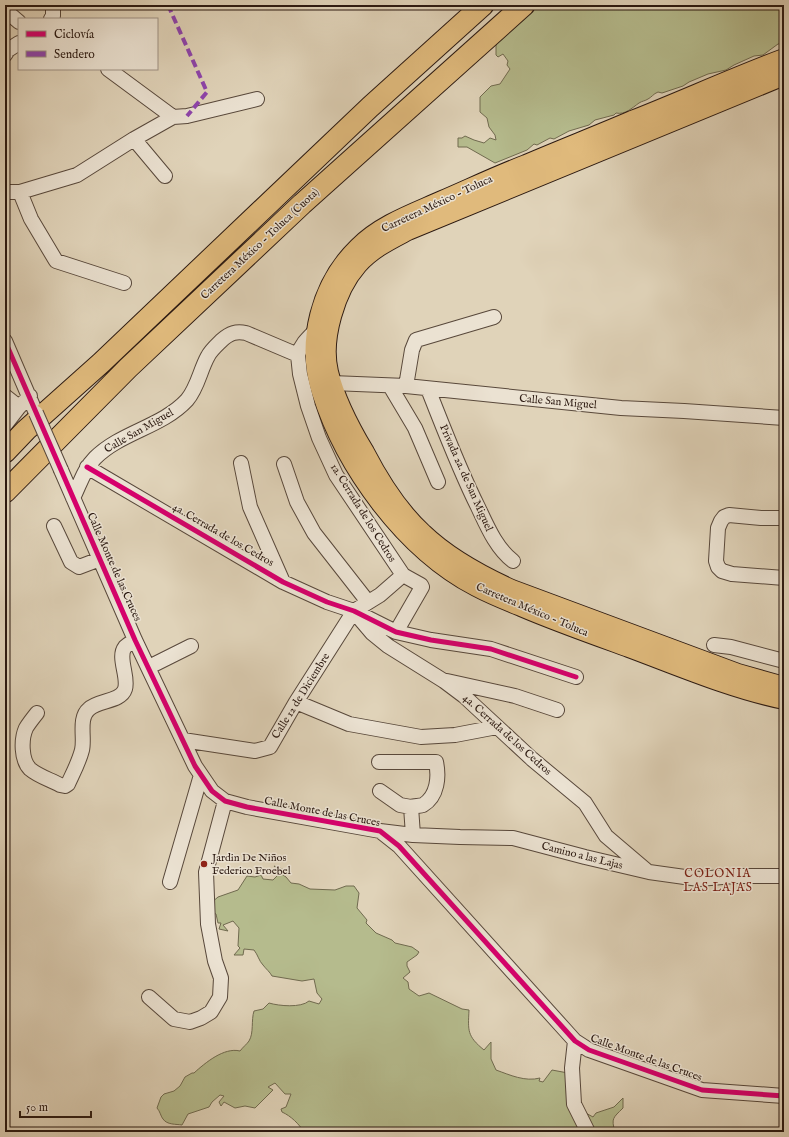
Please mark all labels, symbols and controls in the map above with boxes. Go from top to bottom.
legend [18,18,158,70]
text: Ciclovía [54,27,95,42]
text: Sendero [54,47,95,62]
street label: Carretera México - Toluca [379,172,495,236]
street label: Carretera México - Toluca (Cuota) [198,185,322,303]
street label: Calle San Miguel [519,392,597,412]
street label: Calle San Miguel [102,406,176,456]
street label: Privada 2a. de San Miguel [436,422,496,534]
street label: 1a. Cerrada de los Cedros [327,461,399,565]
street label: 4a. Cerrada de los Cedros [170,500,276,570]
street label: Calle Monte de las Cruces [84,510,144,624]
street label: Carretera México - Toluca [474,580,591,640]
street label: Calle 12 de Diciembre [269,650,333,742]
street label: 4a. Cerrada de los Cedros [460,691,554,779]
street label: Calle Monte de las Cruces [263,794,381,830]
street label: Camino a las Lajas [540,839,624,873]
place label: Jardin De Niños Federico Froebel [210,851,291,878]
marker: Jardin De Niños Federico Froebel [199,859,209,869]
district label: COLONIA LAS LAJAS [683,866,753,896]
street label: Calle Monte de las Cruces [588,1031,704,1085]
scale bar [20,1093,91,1119]
text: 50 m [26,1100,48,1115]

